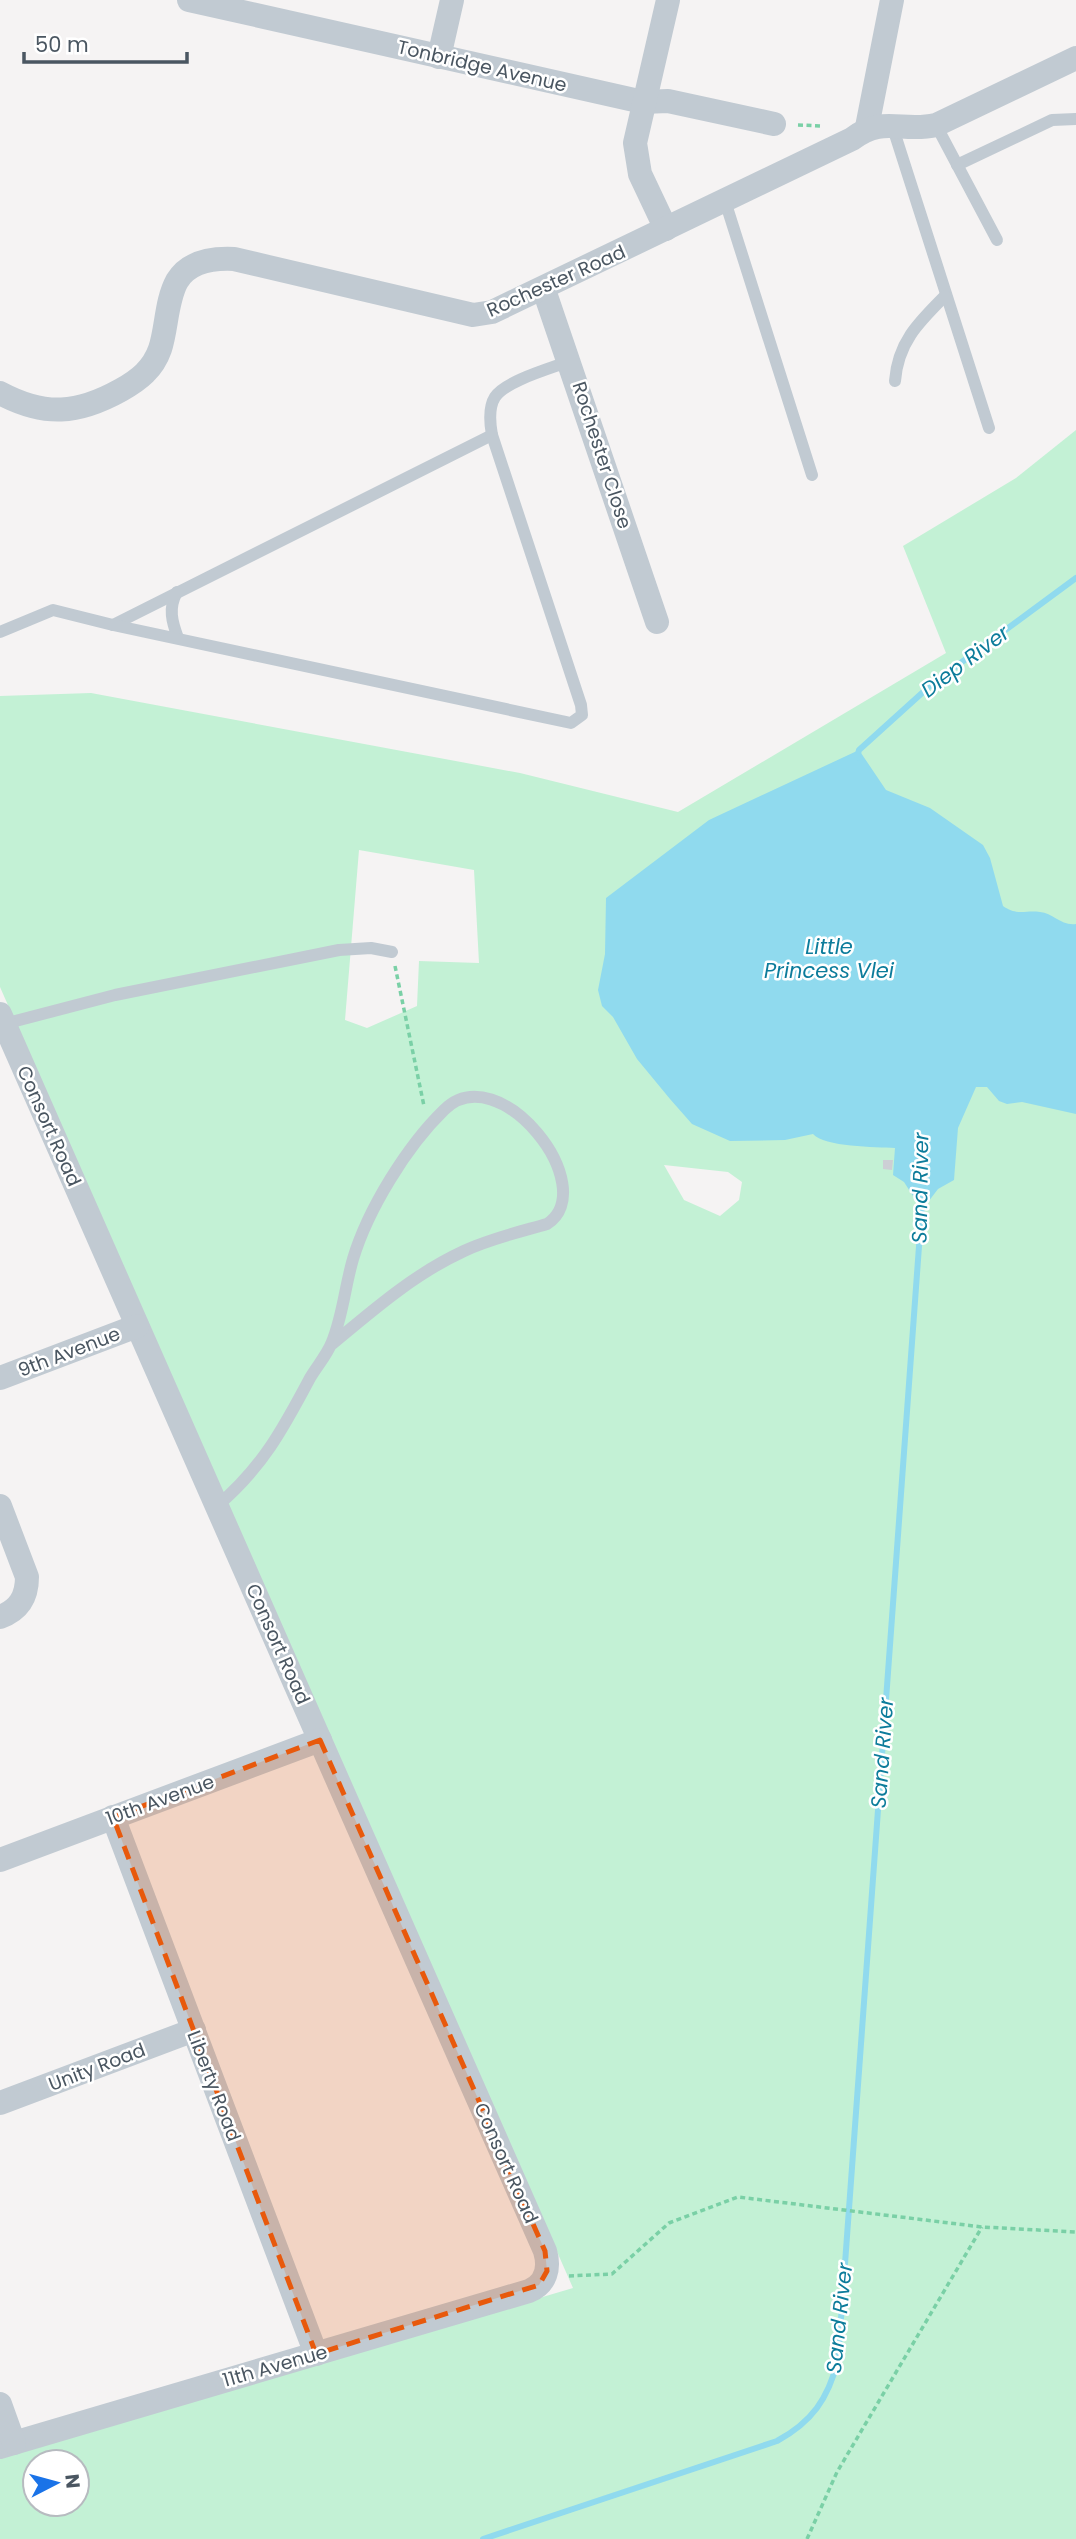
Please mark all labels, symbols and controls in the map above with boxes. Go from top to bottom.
scale bar [24,21,187,65]
text: 50 m [35,30,89,59]
street label: Tonbridge Avenue [395,33,569,99]
street label: Rochester Road [482,238,630,324]
street label: Rochester Close [565,378,639,532]
water label: Diep River [915,617,1016,704]
water label: Little Princess Vlei [764,932,895,985]
street label: Consort Road [10,1061,88,1191]
water label: Sand River [905,1131,935,1244]
street label: 9th Avenue [14,1320,124,1384]
street label: Consort Road [239,1579,317,1709]
water label: Sand River [864,1696,900,1809]
street label: 10th Avenue [102,1768,218,1832]
street label: Liberty Road [180,2027,248,2145]
street label: Unity Road [45,2036,149,2098]
street label: Consort Road [467,2098,545,2228]
water label: Sand River [819,2260,859,2375]
street label: 11th Avenue [220,2338,330,2394]
north arrow [21,2448,91,2518]
text: N [58,2473,87,2490]

